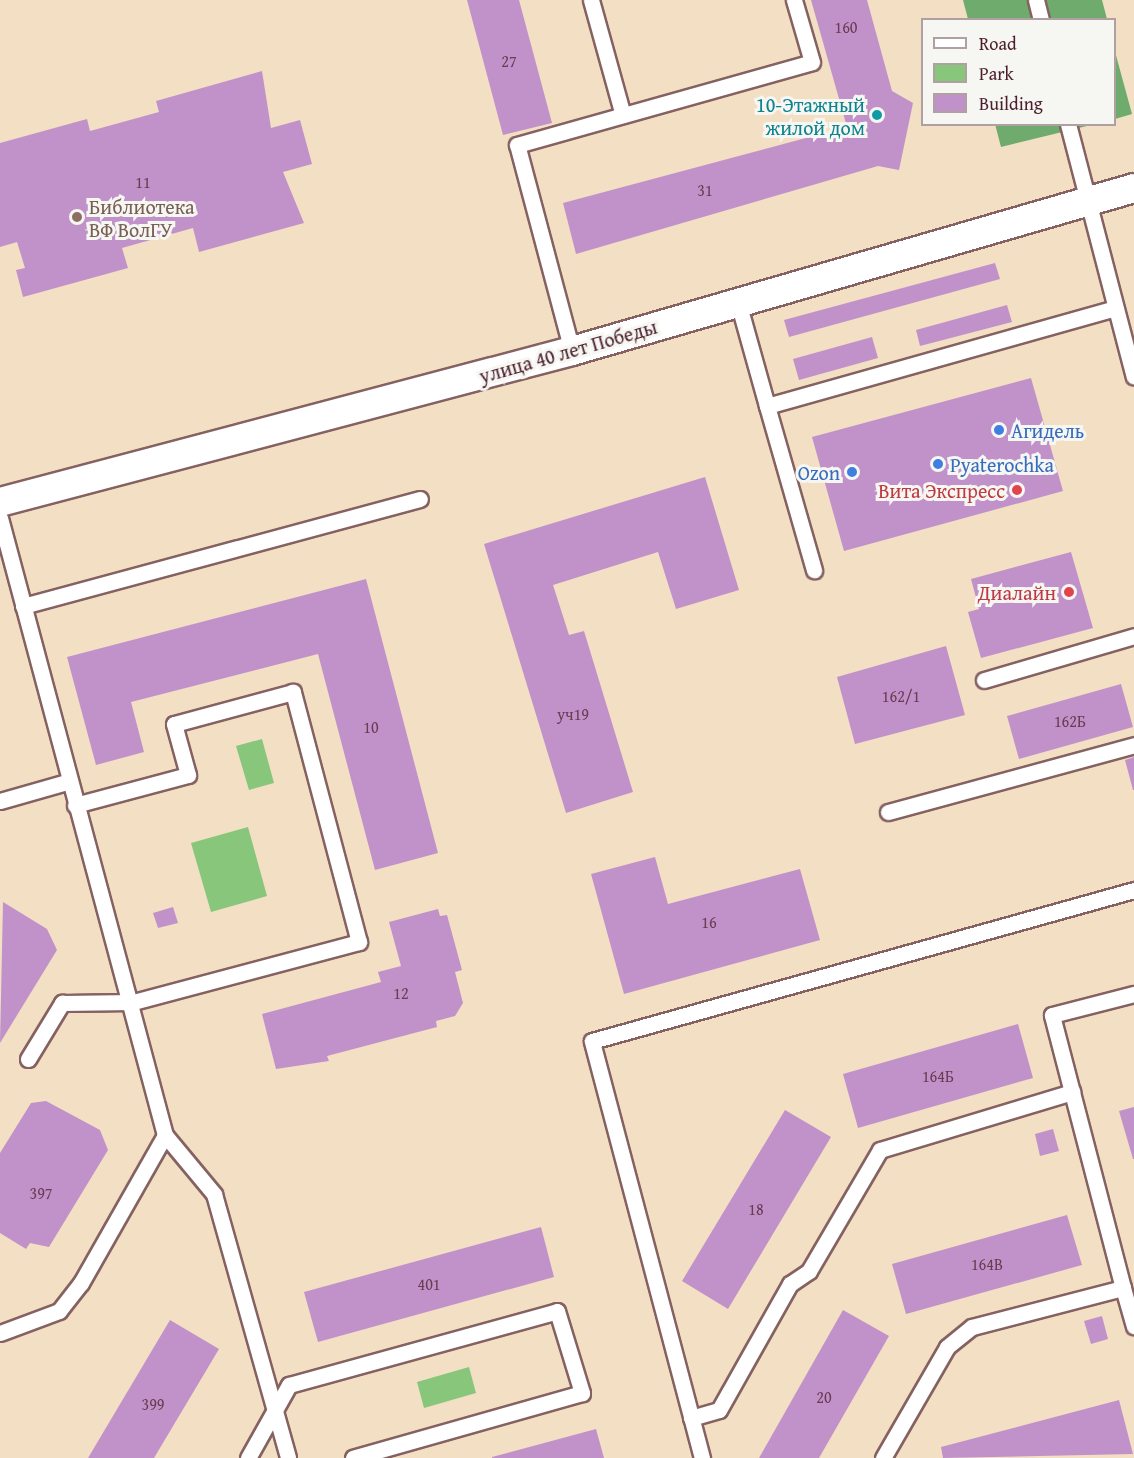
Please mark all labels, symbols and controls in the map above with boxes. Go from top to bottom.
house number: 160 [834,17,858,37]
legend [921,18,1116,126]
text: Road [979,30,1017,57]
house number: 27 [501,51,517,71]
text: Park [979,60,1014,87]
text: Building [979,90,1043,117]
place label: 10-Этажный жилой дом [756,92,865,139]
marker: 10-Этажный жилой дом [870,108,884,122]
house number: 11 [135,172,151,192]
house number: 31 [697,180,713,200]
place label: Библиотека ВФ ВолГУ [89,194,195,241]
marker: Библиотека ВФ ВолГУ [70,210,84,224]
street label: улица 40 лет Победы [476,314,660,388]
place label: Агидель [1011,418,1084,442]
marker: Агидель [992,423,1006,437]
place label: Pyaterochka [950,452,1054,476]
marker: Pyaterochka [931,457,945,471]
place label: Ozon [798,460,840,484]
marker: Ozon [845,465,859,479]
place label: Вита Экспресс [878,478,1005,502]
marker: Вита Экспресс [1010,483,1024,497]
place label: Диалайн [978,580,1056,604]
marker: Диалайн [1060,583,1078,601]
house number: 162/1 [882,686,920,706]
house number: уч19 [557,704,589,724]
house number: 162Б [1054,711,1086,731]
house number: 10 [363,717,379,737]
house number: 16 [701,912,717,932]
house number: 12 [393,983,409,1003]
house number: 164Б [922,1066,954,1086]
house number: 397 [29,1183,53,1203]
house number: 18 [748,1199,764,1219]
house number: 164В [971,1254,1003,1274]
house number: 401 [417,1274,441,1294]
house number: 20 [816,1387,832,1407]
house number: 399 [141,1394,165,1414]

